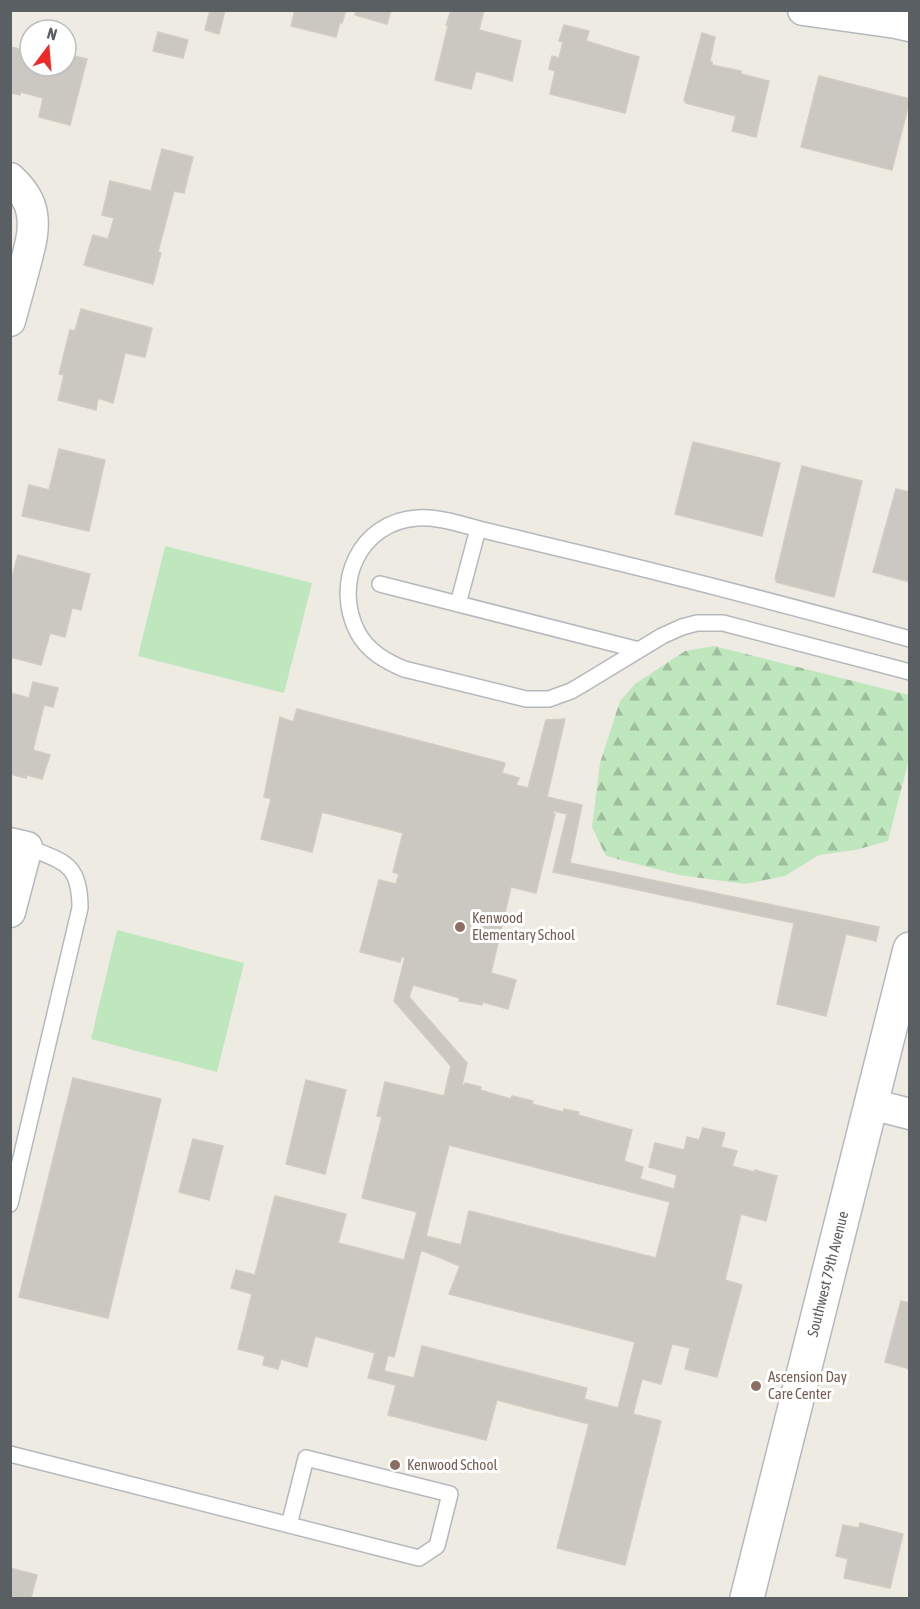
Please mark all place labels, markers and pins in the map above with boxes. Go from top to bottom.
place label: Kenwood Elementary School [472,909,575,943]
marker: Kenwood Elementary School [453,920,467,934]
place label: Ascension Day Care Center [768,1368,847,1402]
marker: Ascension Day Care Center [749,1379,763,1393]
place label: Kenwood School [407,1456,497,1473]
marker: Kenwood School [388,1458,402,1472]

